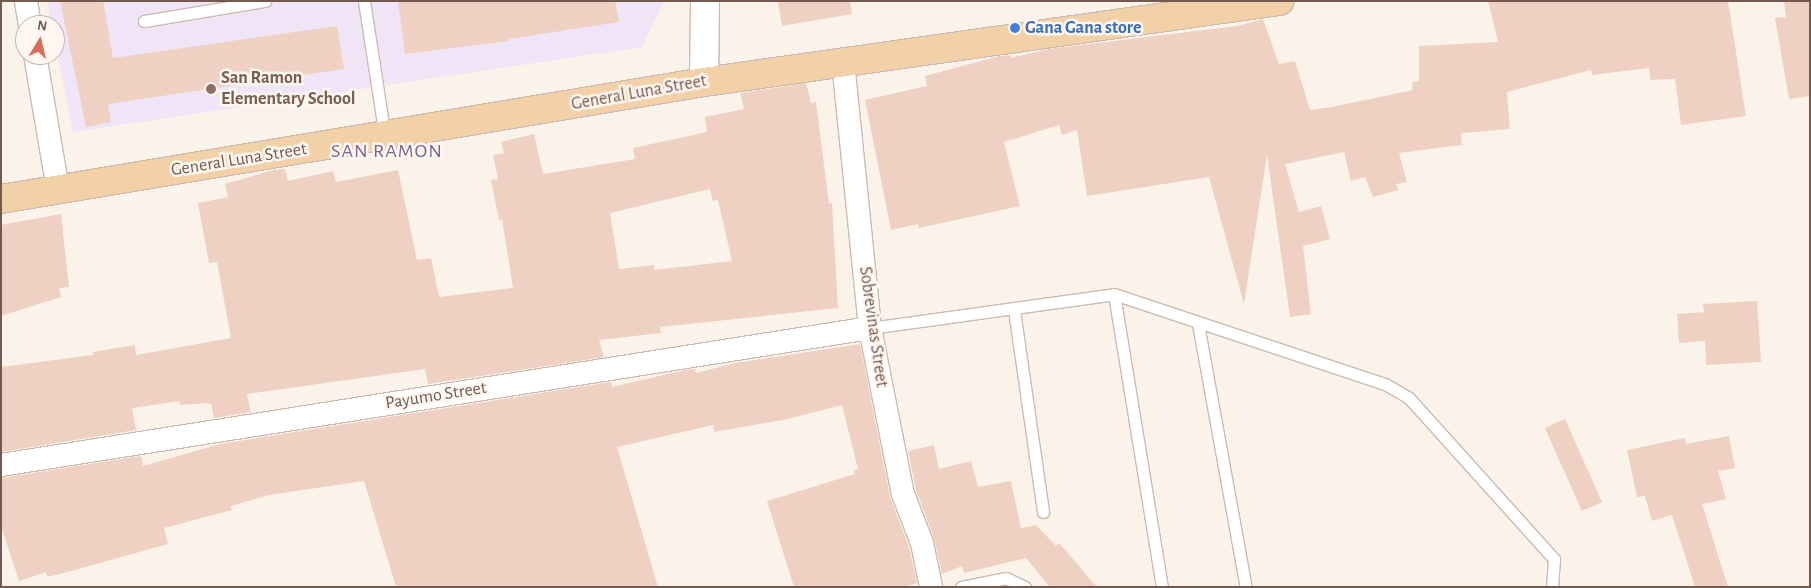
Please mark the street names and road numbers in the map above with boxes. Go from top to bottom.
street label: General Luna Street [570,70,708,116]
street label: General Luna Street [170,139,308,181]
street label: Sobrevinas Street [854,265,892,389]
street label: Payumo Street [384,377,488,415]

